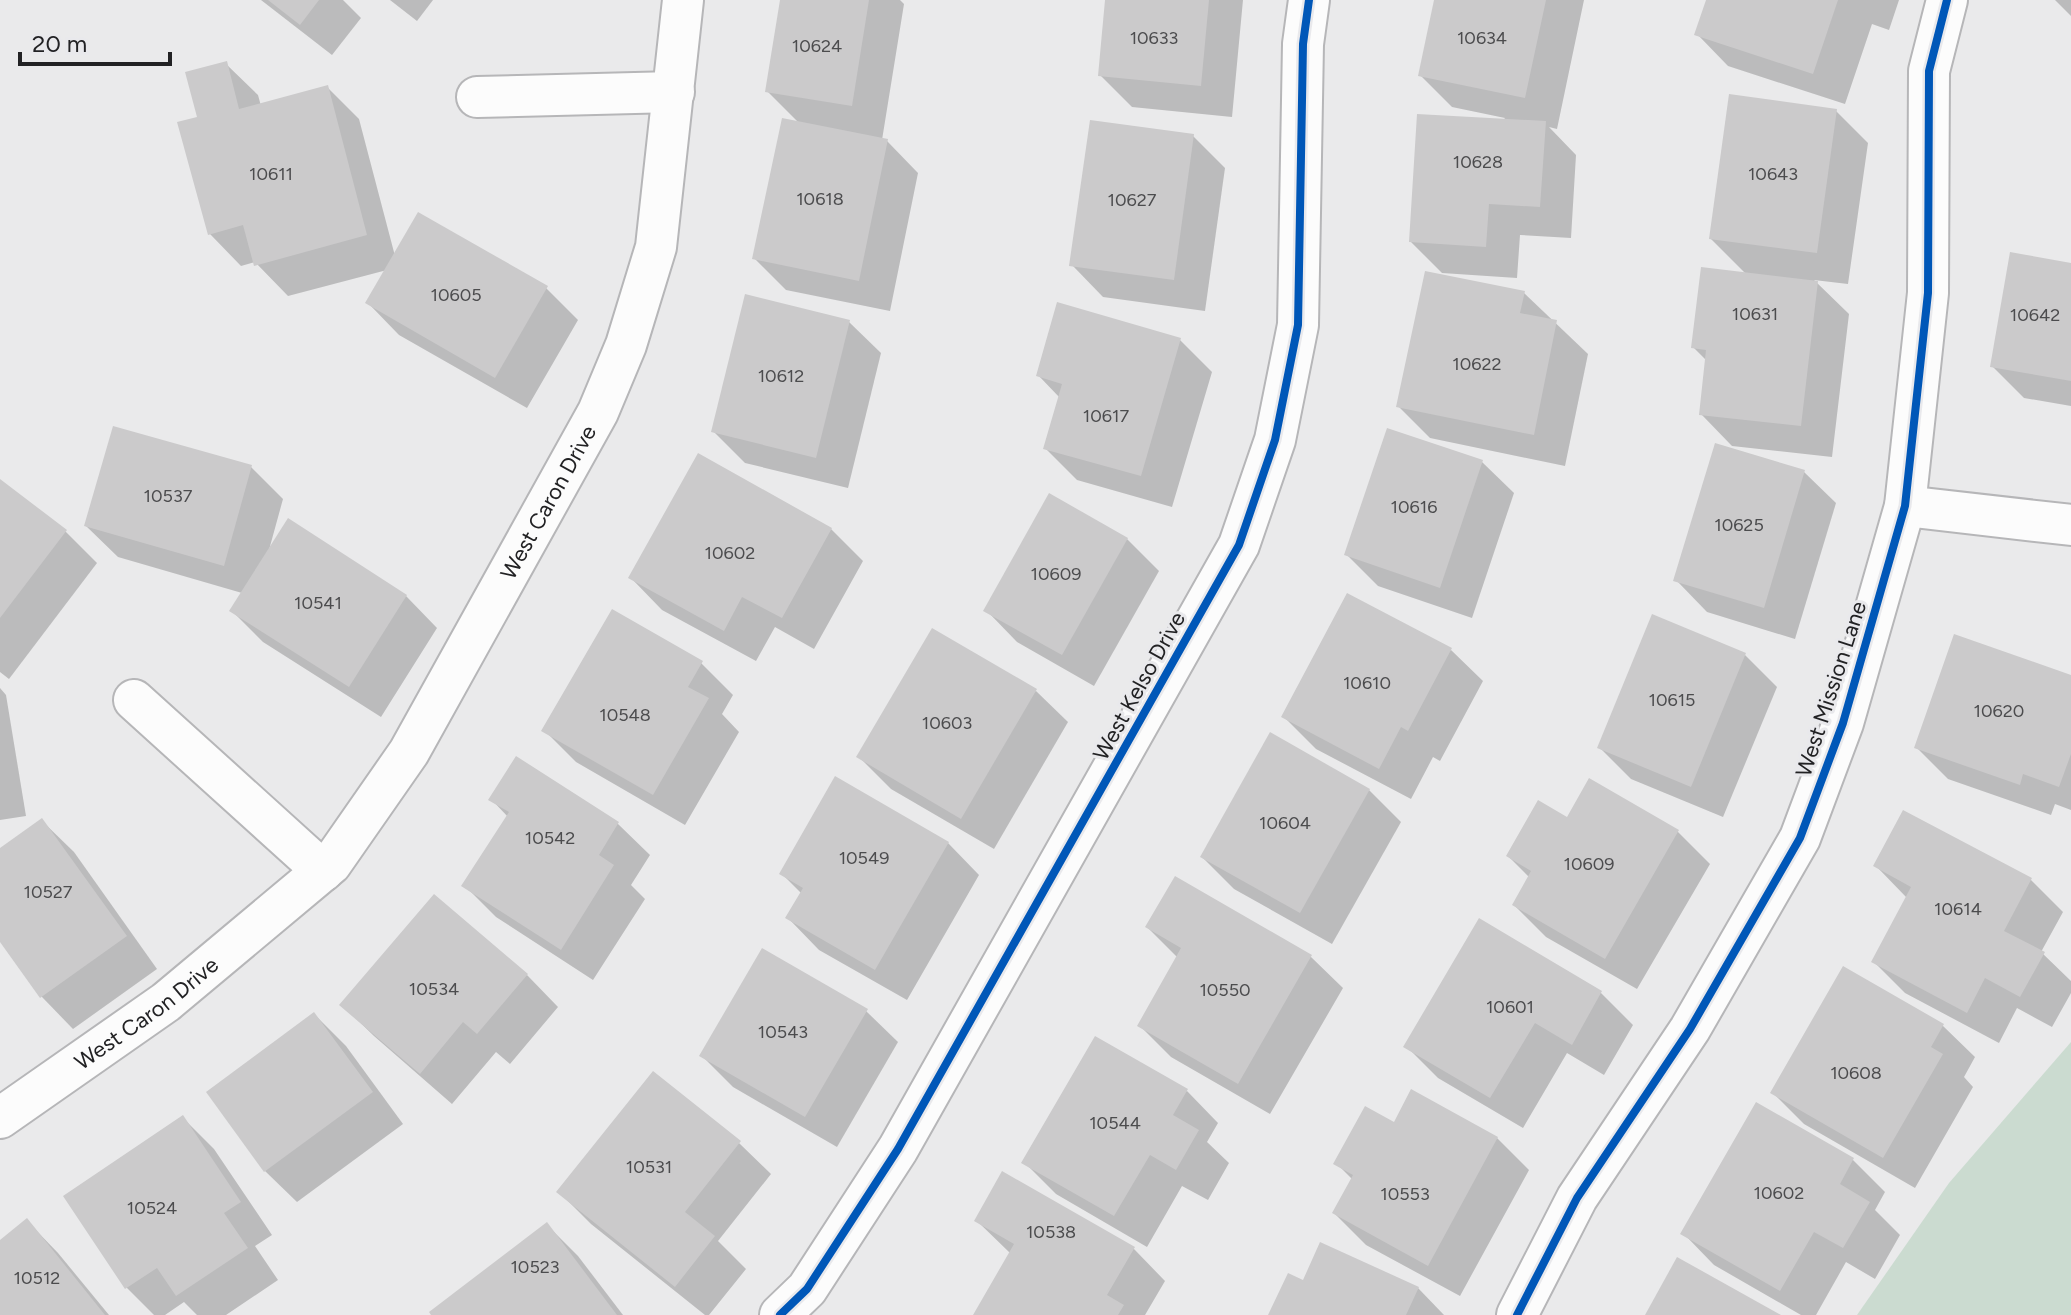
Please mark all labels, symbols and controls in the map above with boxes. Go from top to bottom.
scale bar [20,16,170,66]
house number: 10633 [1130,27,1178,49]
house number: 10634 [1457,27,1507,49]
text: 20 m [32,29,87,58]
house number: 10624 [792,35,842,57]
house number: 10628 [1453,151,1503,173]
house number: 10611 [249,163,293,185]
house number: 10643 [1748,163,1798,185]
house number: 10618 [796,188,844,210]
house number: 10627 [1108,189,1157,211]
house number: 10605 [430,284,482,306]
house number: 10631 [1732,303,1778,325]
house number: 10642 [2010,304,2060,326]
house number: 10622 [1452,353,1502,375]
house number: 10612 [758,365,804,387]
house number: 10617 [1083,405,1129,427]
street label: West Caron Drive [494,420,602,584]
house number: 10537 [144,485,193,507]
house number: 10616 [1391,496,1437,518]
house number: 10625 [1714,514,1764,536]
house number: 10602 [705,542,755,564]
house number: 10609 [1031,563,1081,585]
house number: 10541 [294,592,342,614]
street label: West Mission Lane [1790,598,1872,780]
street label: West Kelso Drive [1087,607,1191,765]
house number: 10610 [1343,672,1391,694]
house number: 10615 [1649,689,1695,711]
house number: 10620 [1974,700,2024,722]
house number: 10548 [599,704,651,726]
house number: 10603 [922,712,972,734]
house number: 10604 [1259,812,1311,834]
house number: 10542 [525,827,575,849]
house number: 10549 [839,847,889,869]
house number: 10609 [1564,853,1614,875]
house number: 10527 [23,881,73,903]
house number: 10614 [1934,898,1982,920]
street label: West Caron Drive [69,951,223,1075]
house number: 10534 [409,978,459,1000]
house number: 10550 [1199,979,1251,1001]
house number: 10601 [1486,996,1534,1018]
house number: 10543 [758,1021,808,1043]
house number: 10608 [1830,1062,1882,1084]
house number: 10544 [1089,1112,1141,1134]
house number: 10531 [626,1156,672,1178]
house number: 10602 [1754,1182,1804,1204]
house number: 10553 [1380,1183,1430,1205]
house number: 10524 [127,1197,177,1219]
house number: 10538 [1026,1221,1076,1243]
house number: 10523 [510,1256,560,1278]
house number: 10512 [14,1267,60,1289]

